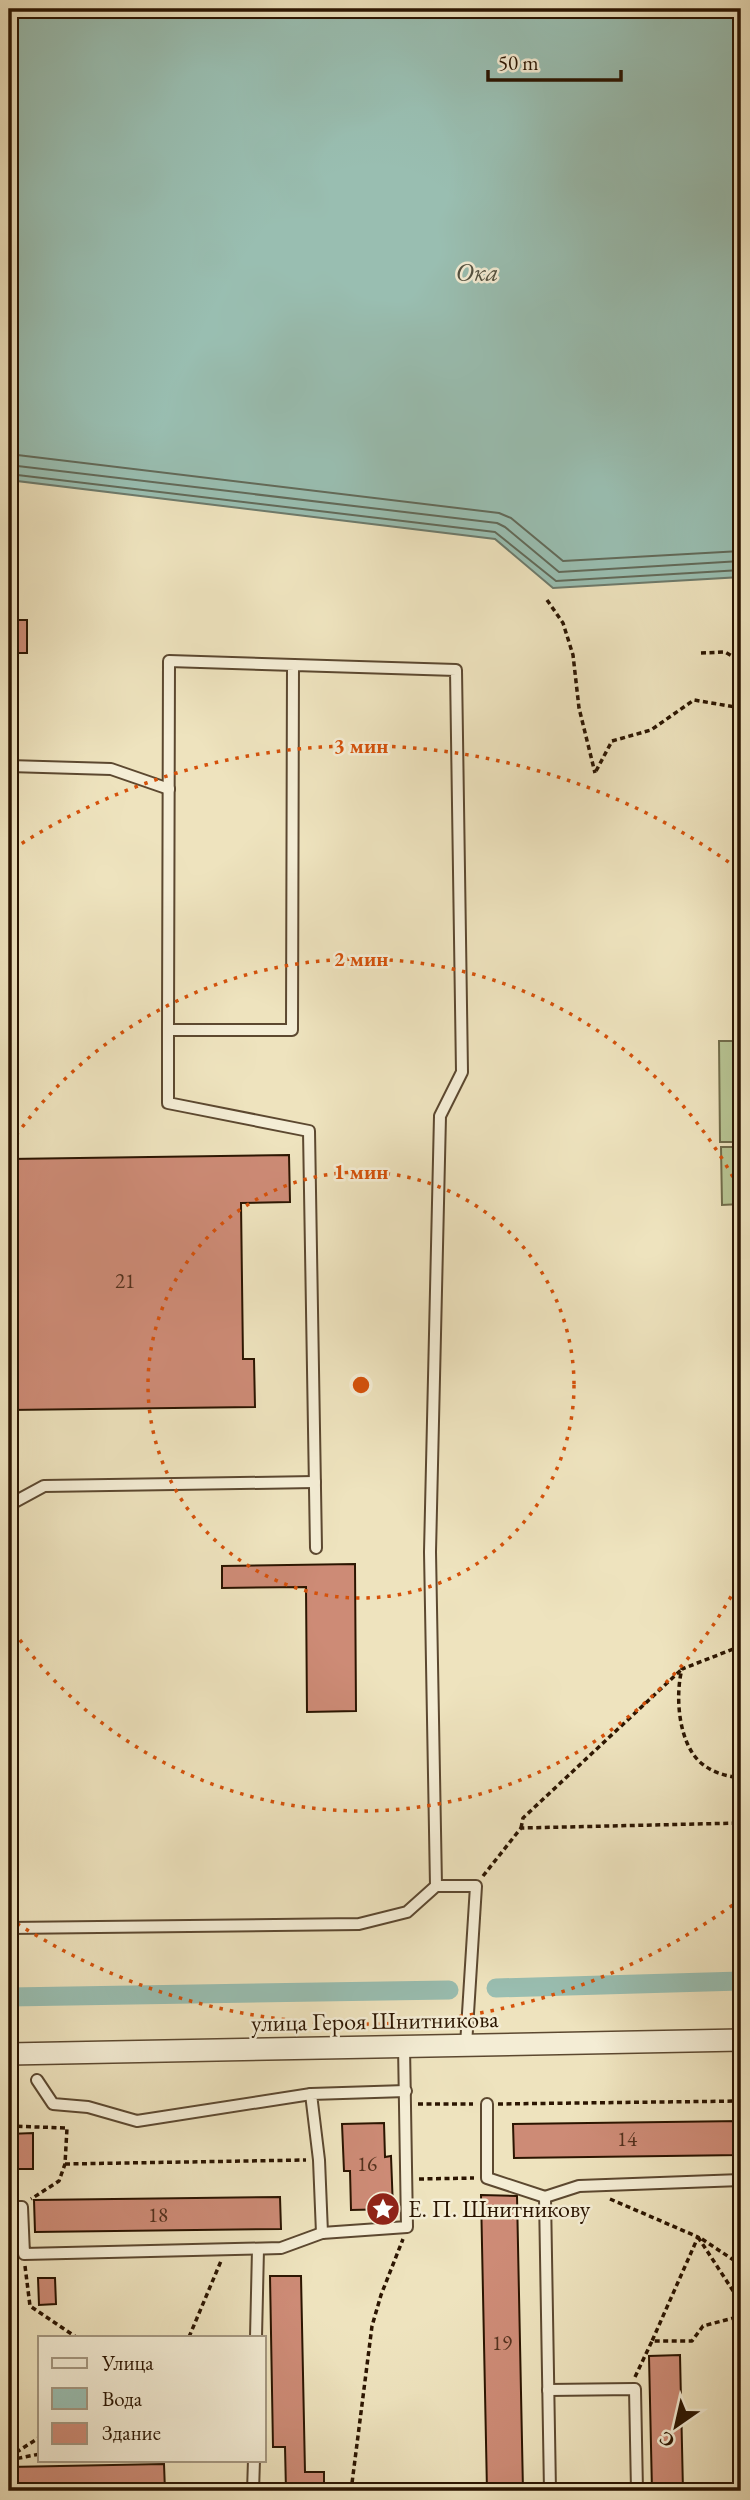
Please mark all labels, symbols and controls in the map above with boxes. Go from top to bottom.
scale bar [488,38,620,82]
text: 50 m [498,49,539,76]
water label: Ока [455,255,499,289]
text: 3 мин [334,732,388,759]
text: 2 мин [334,945,388,972]
text: 1 мин [334,1158,388,1185]
house number: 21 [115,1267,135,1294]
centre of rings [349,1373,373,1397]
street label: улица Героя Шнитникова [251,2003,499,2038]
house number: 14 [617,2125,638,2152]
house number: 16 [357,2150,377,2177]
place icon: Е. П. Шнитникову [364,2190,402,2228]
place label: Е. П. Шнитникову [408,2193,591,2224]
house number: 18 [148,2201,168,2228]
house number: 19 [492,2329,512,2356]
legend [38,2336,266,2462]
text: Улица [101,2349,154,2376]
text: Вода [102,2385,143,2412]
north arrow [642,2392,712,2462]
text: Здание [102,2419,161,2446]
text: С [654,2426,679,2454]

